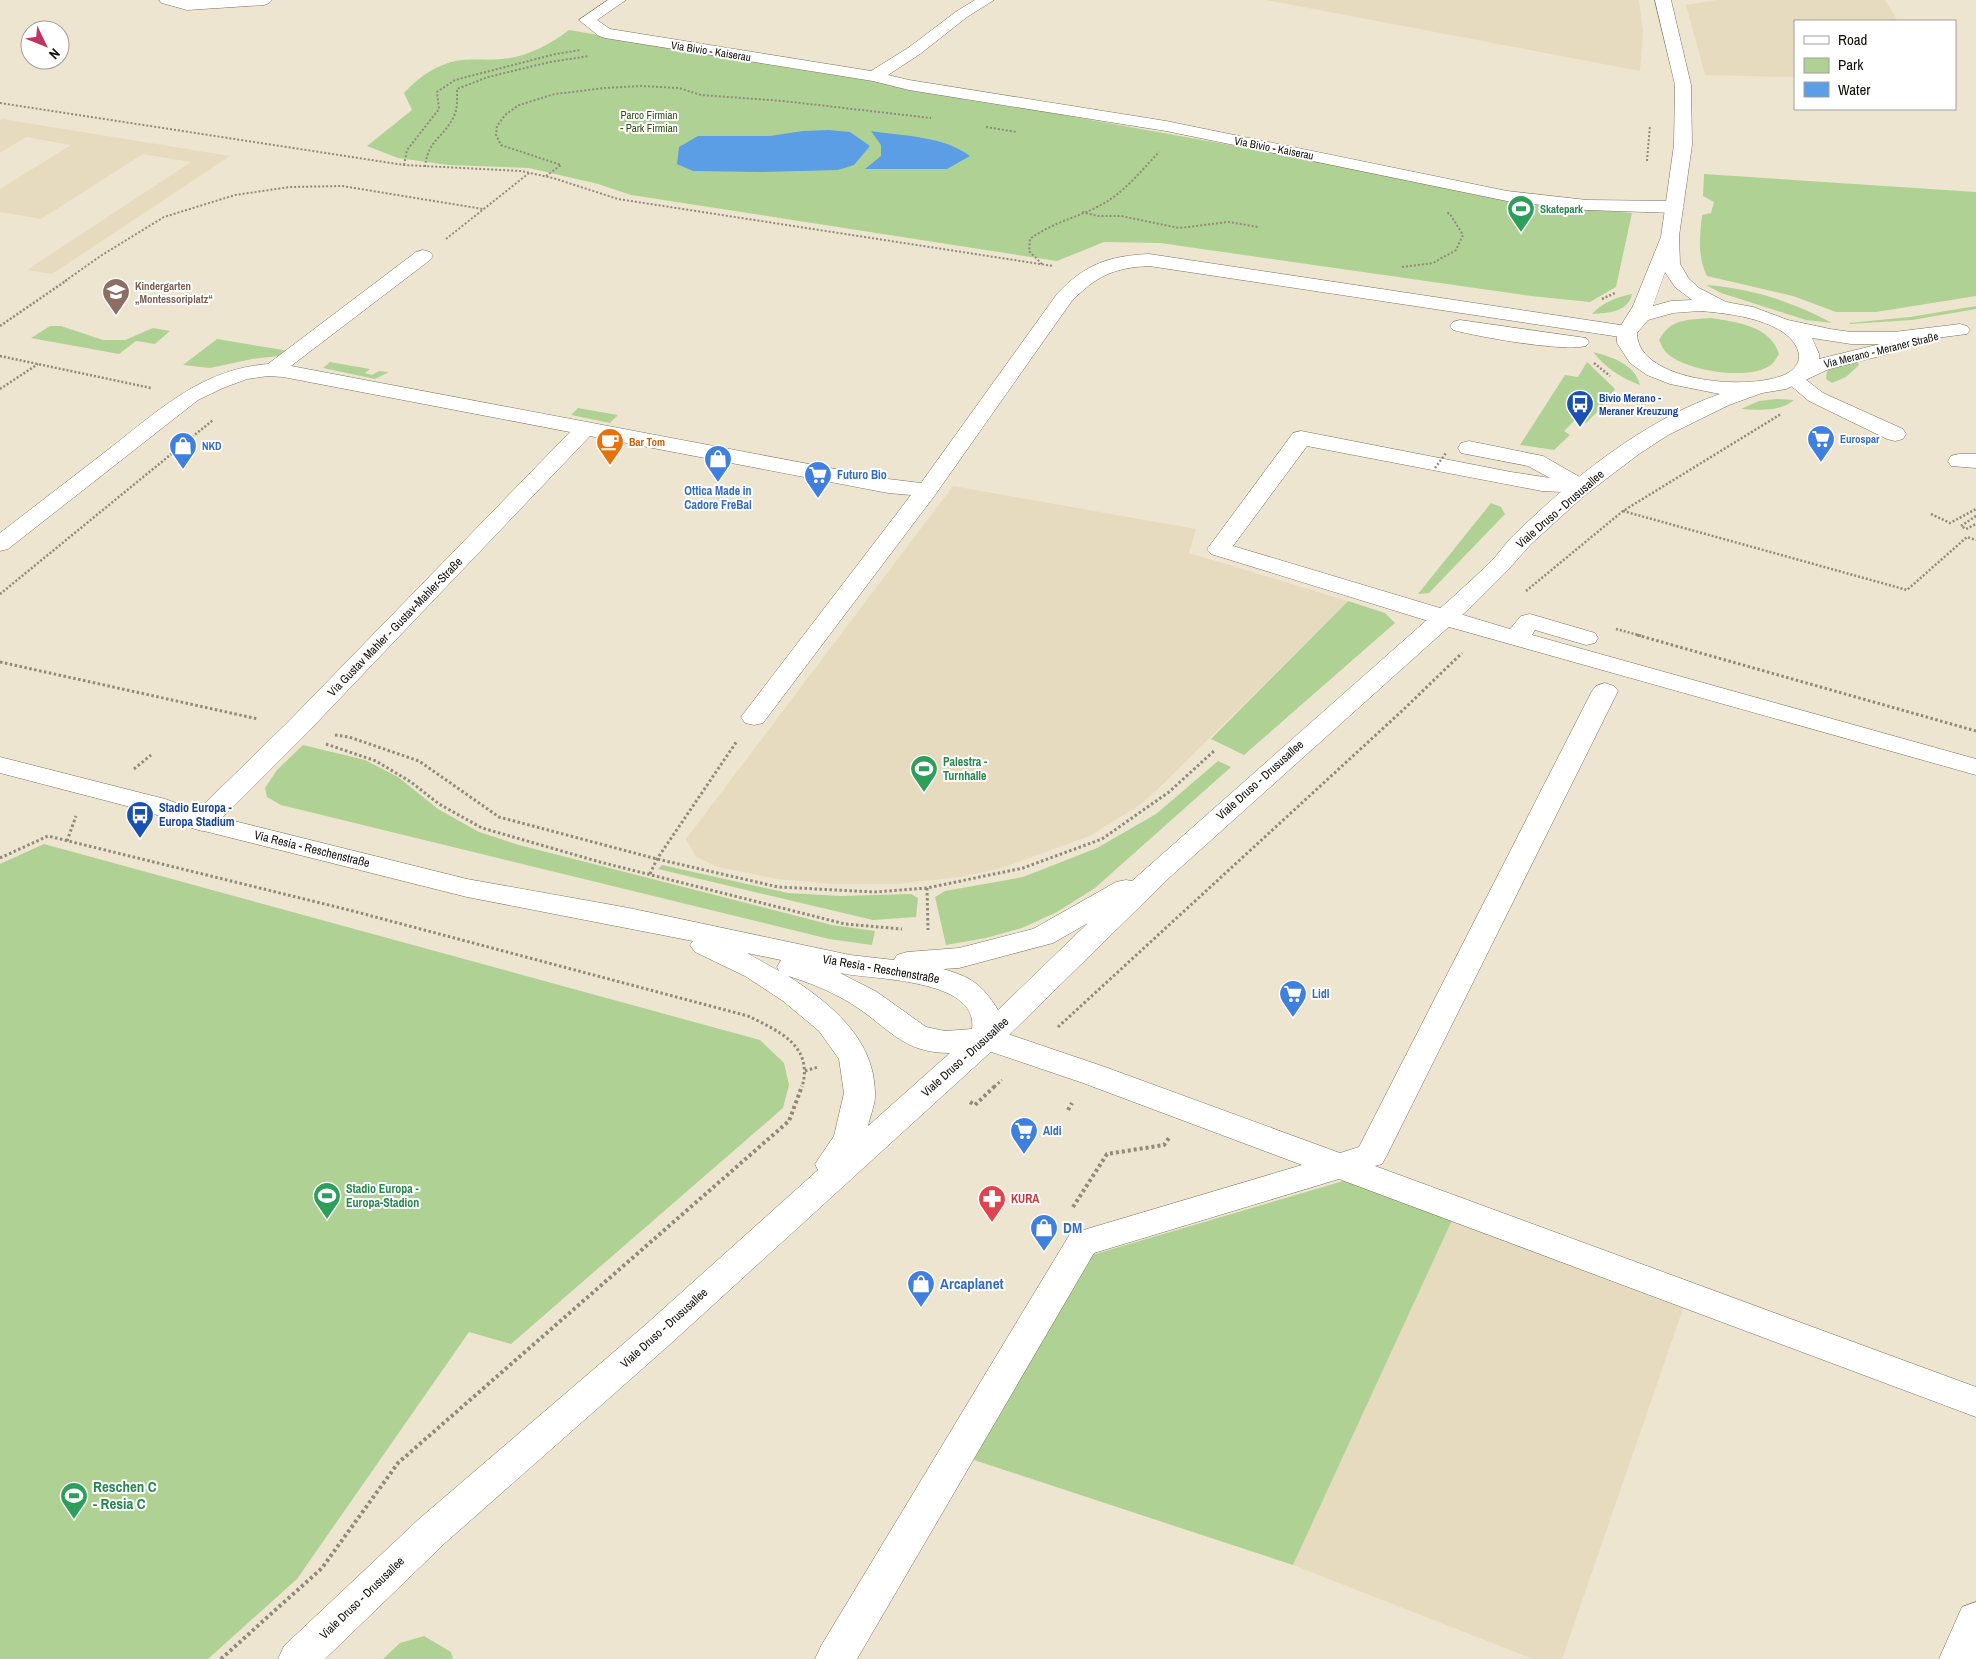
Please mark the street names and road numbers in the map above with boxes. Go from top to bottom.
street label: Via Bivio - Kaiserau [670,38,752,64]
street label: Via Bivio - Kaiserau [1233,133,1315,163]
street label: Via Merano - Meraner Straße [1822,329,1940,371]
street label: Viale Druso - Drususallee [1513,466,1607,552]
street label: Via Gustav Mahler - Gustav-Mahler-Straße [324,554,466,700]
street label: Viale Druso - Drususallee [1213,737,1307,823]
street label: Via Resia - Reschenstraße [253,827,371,871]
street label: Via Resia - Reschenstraße [821,951,941,987]
street label: Viale Druso - Drususallee [918,1014,1012,1100]
street label: Viale Druso - Drususallee [617,1285,711,1371]
street label: Viale Druso - Drususallee [316,1553,408,1643]

